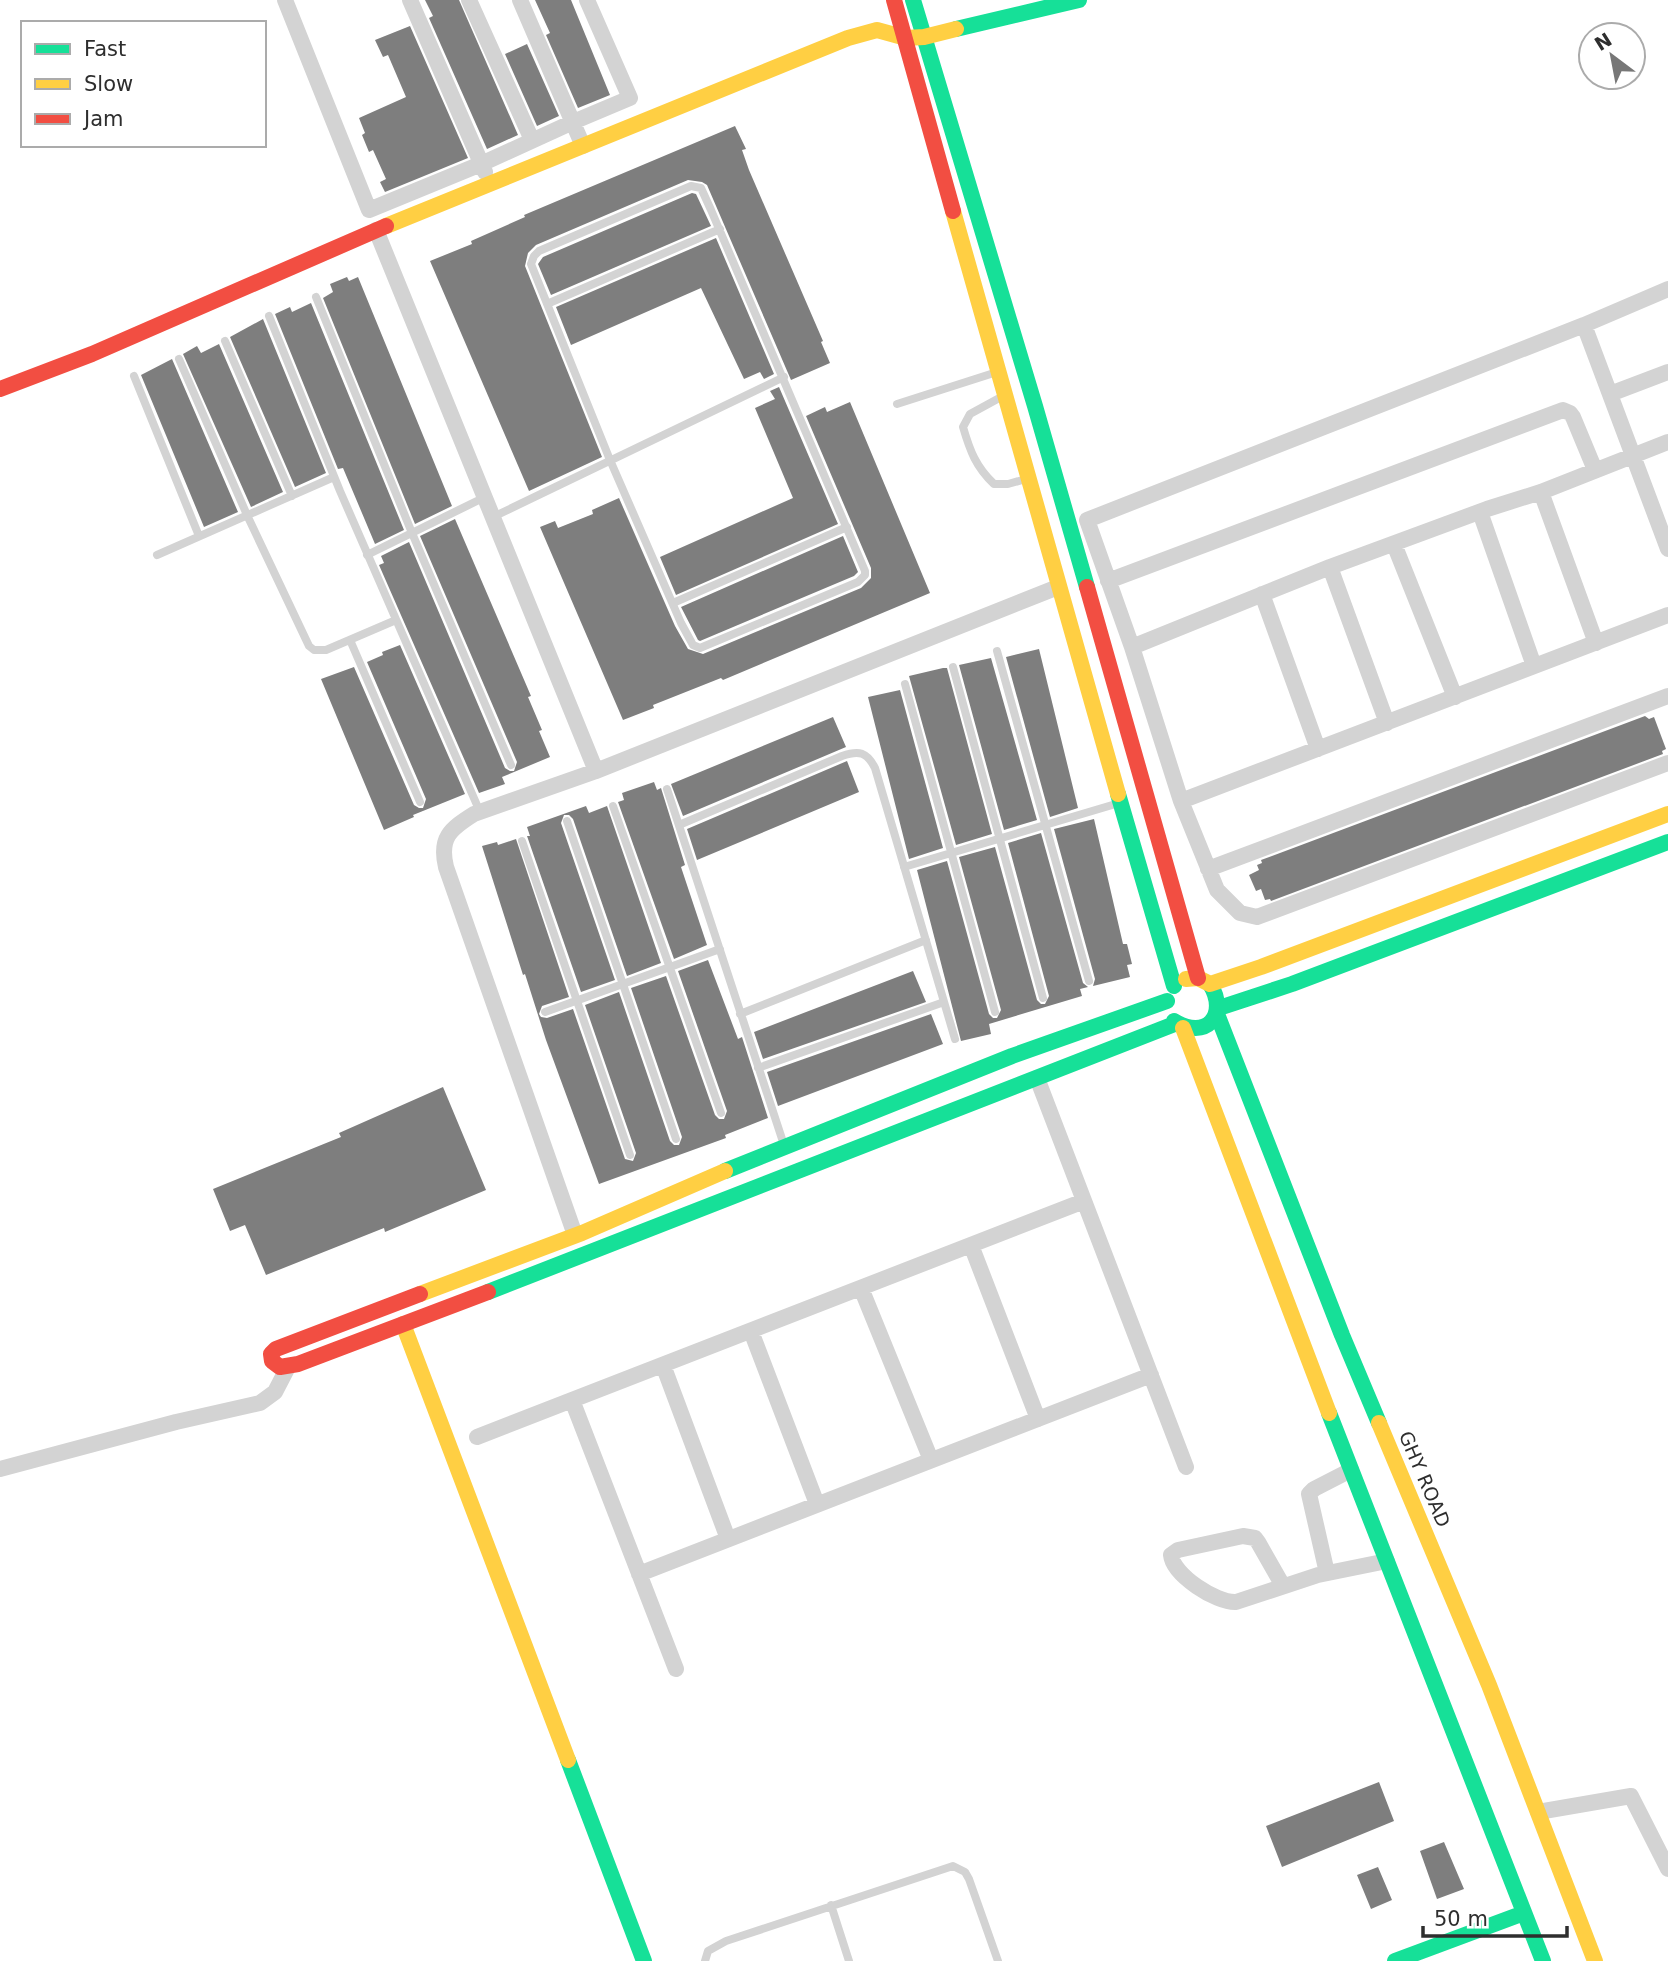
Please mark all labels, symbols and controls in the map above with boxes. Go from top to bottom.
legend [21,21,266,147]
north arrow [1577,21,1647,91]
text: N [1590,28,1616,55]
text: Fast [84,37,126,61]
text: Slow [84,72,133,96]
text: Jam [82,107,124,131]
street label: GHY ROAD [1395,1428,1455,1530]
scale bar [1423,1895,1566,1939]
text: 50 m [1434,1907,1488,1931]

